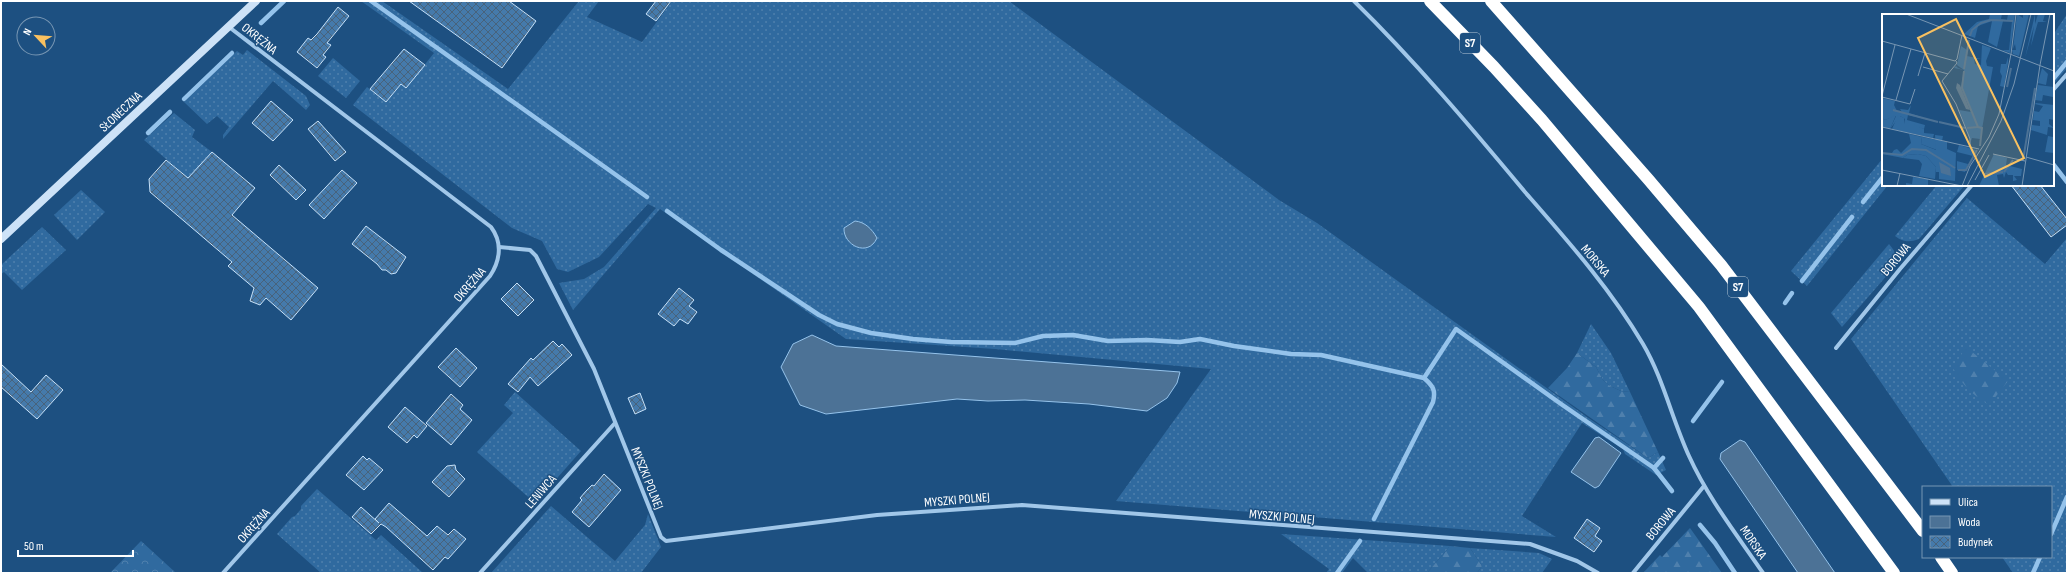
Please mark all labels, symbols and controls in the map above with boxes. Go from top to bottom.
inset map [1882,14,2054,186]
north arrow [16,16,56,56]
street label: OKRĘŻNA [238,19,281,58]
text: N [20,26,35,37]
road number: S7 [1460,33,1480,53]
street label: SŁONECZNA [96,88,146,135]
street label: BOROWA [1877,240,1914,279]
street label: MORSKA [1577,241,1614,280]
street label: OKRĘŻNA [449,263,490,305]
road number: S7 [1728,277,1748,297]
street label: MYSZKI POLNEJ [627,445,667,512]
street label: LENIWCA [522,471,560,512]
legend [1922,486,2052,558]
street label: MYSZKI POLNEJ [924,489,991,511]
text: Ulica [1958,495,1978,510]
street label: BOROWA [1643,503,1679,544]
street label: OKRĘŻNA [233,504,274,546]
street label: MYSZKI POLNEJ [1248,506,1315,528]
text: Woda [1958,515,1981,530]
street label: MORSKA [1736,523,1770,563]
scale bar [18,532,133,558]
text: Budynek [1958,535,1993,550]
text: 50 m [24,539,44,554]

